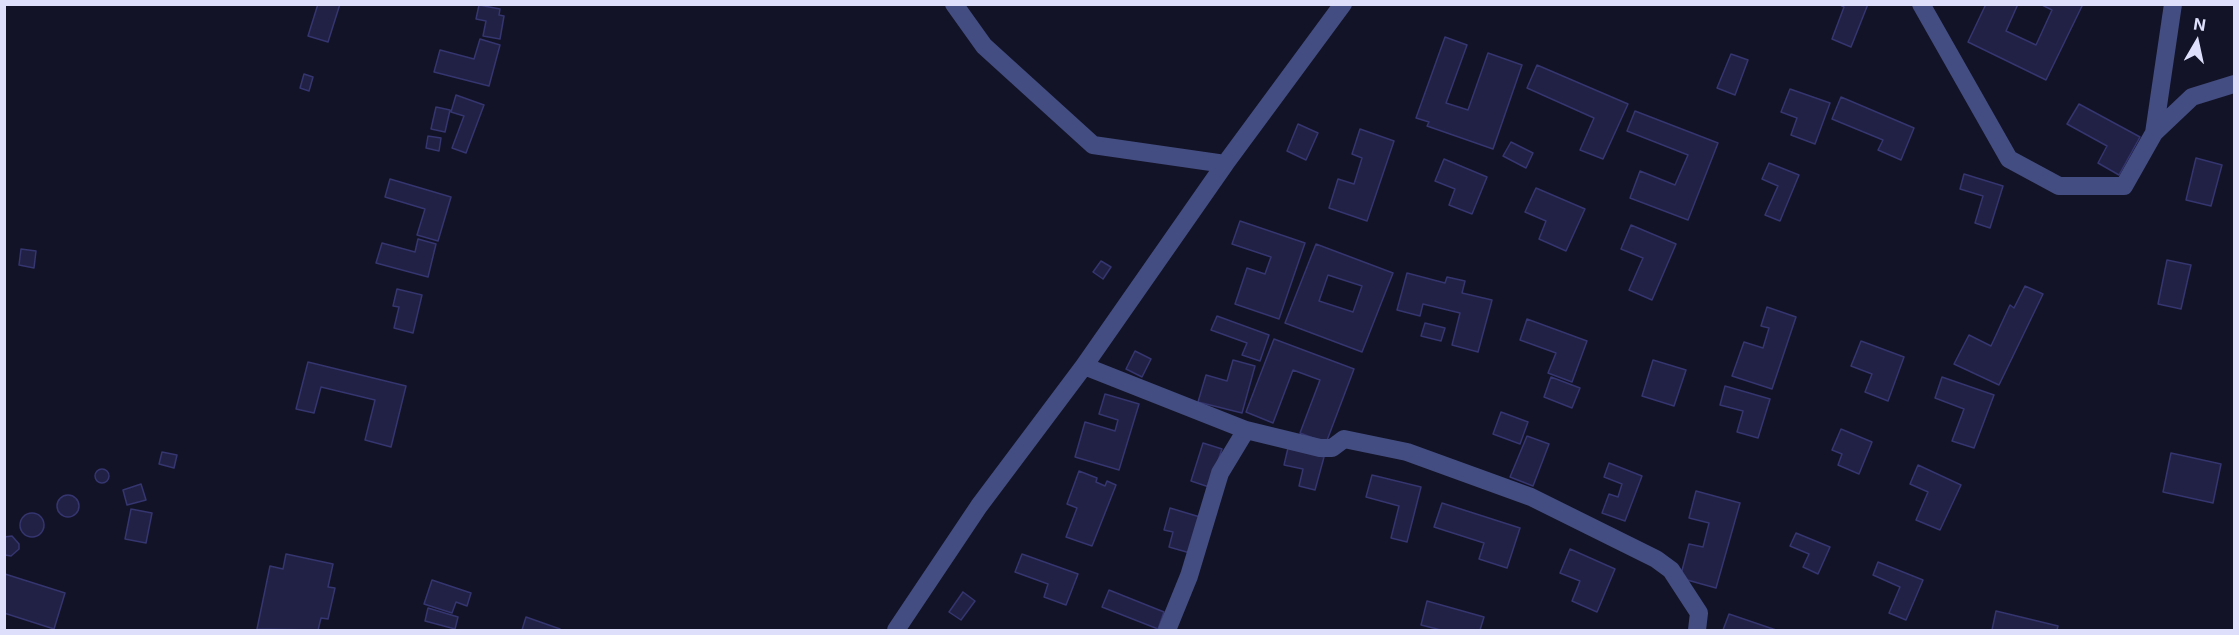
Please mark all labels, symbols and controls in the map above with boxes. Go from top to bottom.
north arrow [2167,12,2227,72]
text: N [2192,13,2207,35]

